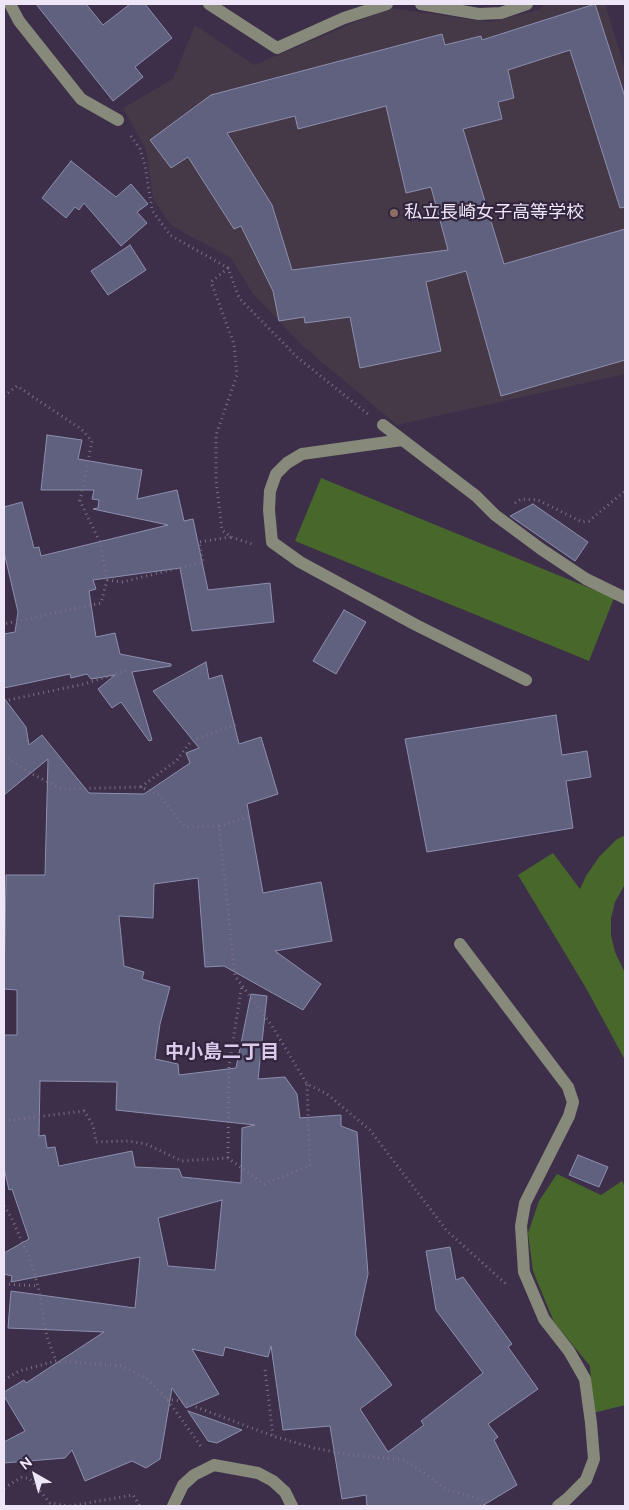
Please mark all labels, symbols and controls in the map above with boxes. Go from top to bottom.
place label: 私立長崎女子高等学校 [404,202,584,224]
marker: 私立長崎女子高等学校 [388,207,400,219]
district label: 中小島二丁目 [165,1041,279,1063]
north arrow [10,1450,60,1500]
text: N [17,1454,35,1473]

